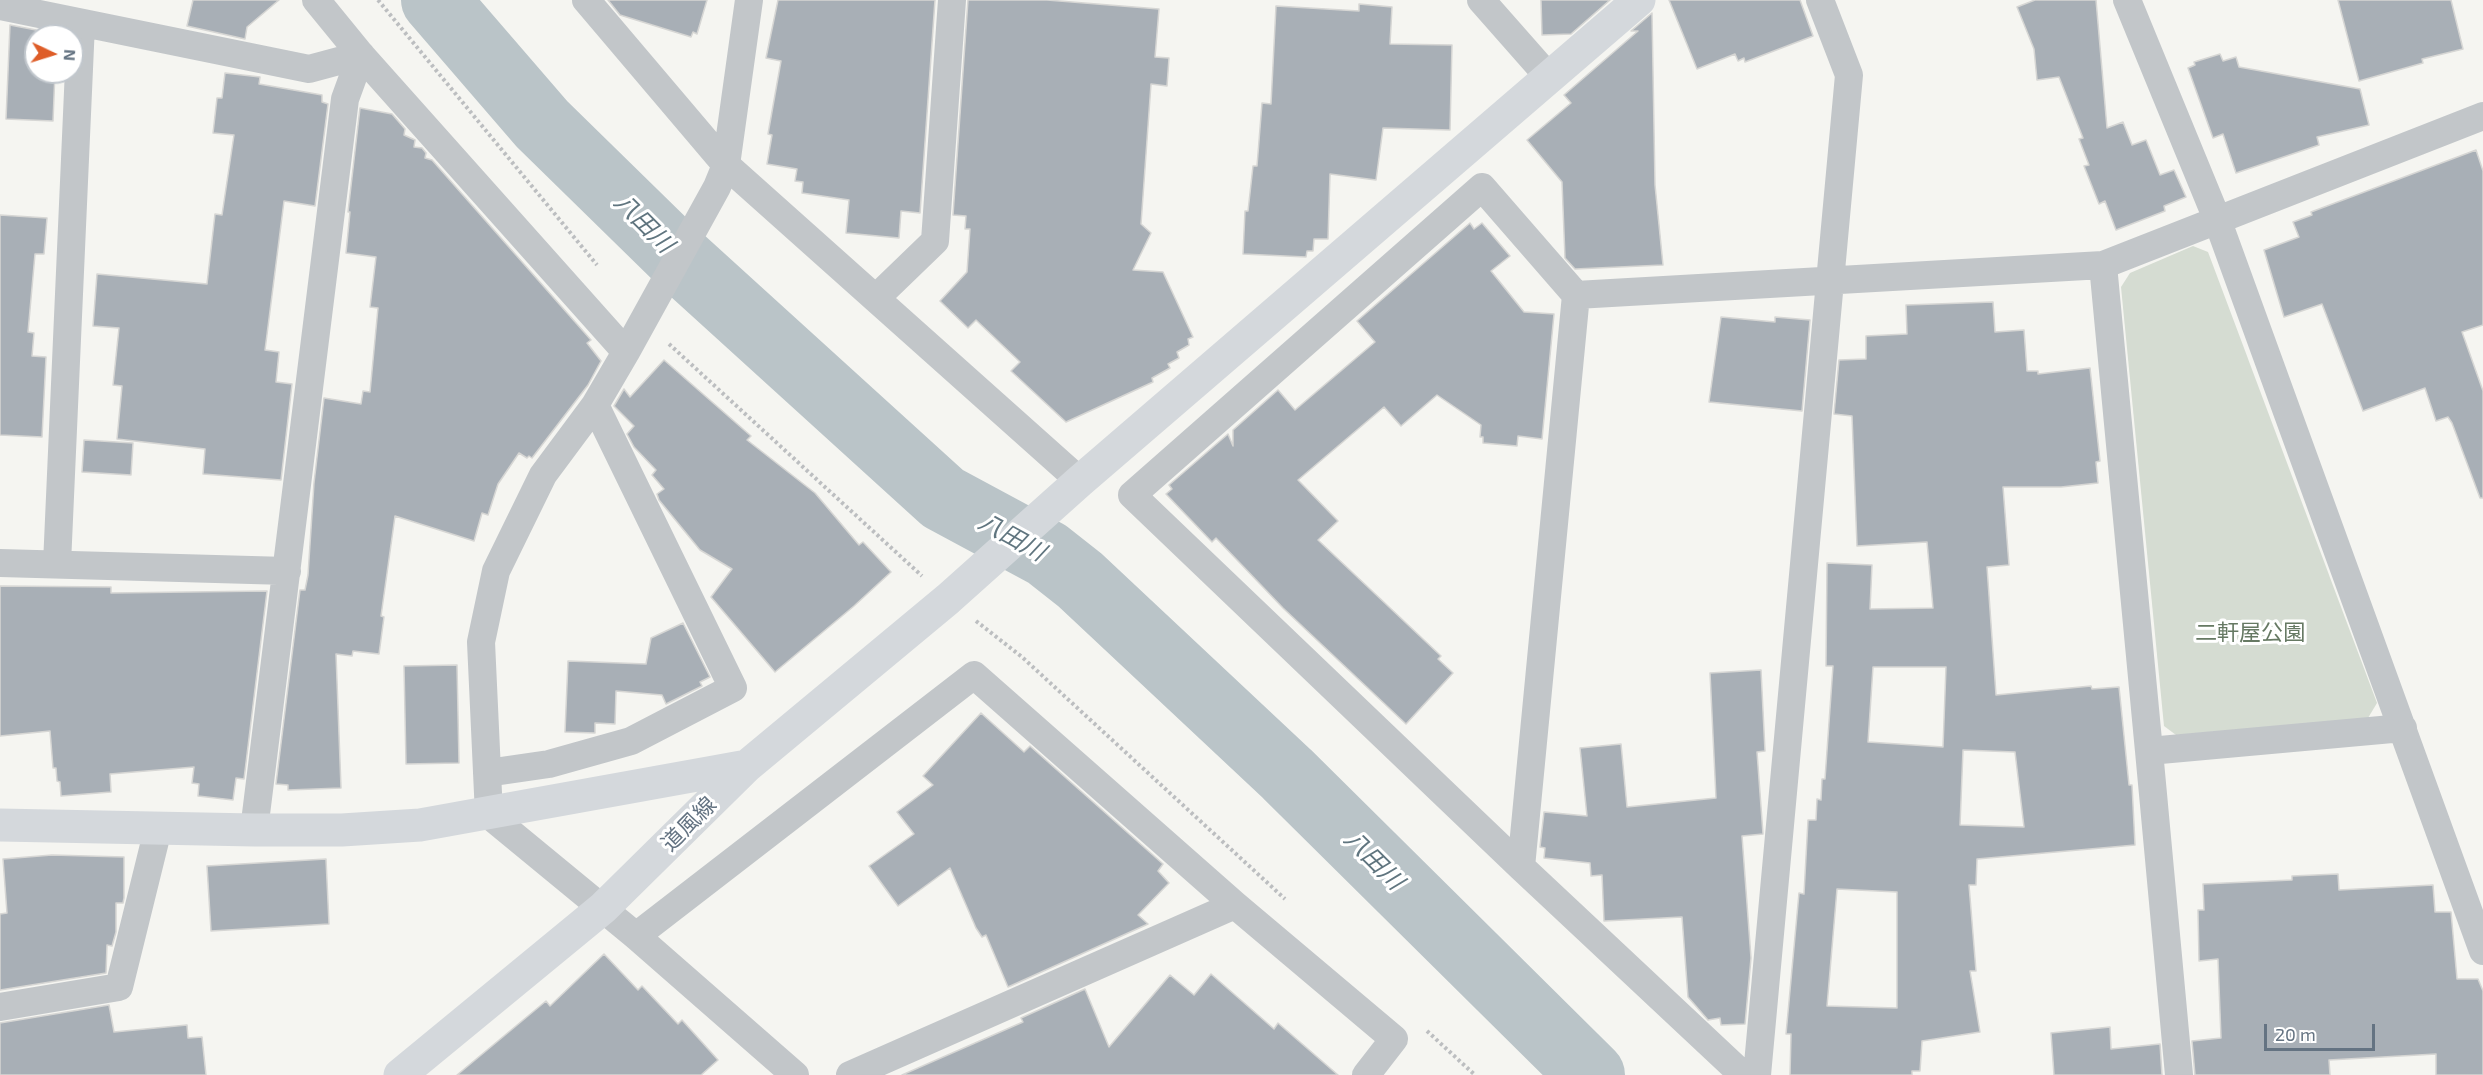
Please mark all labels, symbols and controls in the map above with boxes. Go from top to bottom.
north arrow [24,24,84,84]
text: N [61,49,80,62]
water label: 八田川 [608,187,680,259]
water label: 八田川 [974,507,1050,567]
park label: 二軒屋公園 [2195,620,2305,646]
street label: 道風線 [656,791,722,857]
water label: 八田川 [1338,824,1410,896]
scale bar [2267,1012,2378,1050]
text: 20 m [2275,1023,2316,1045]

